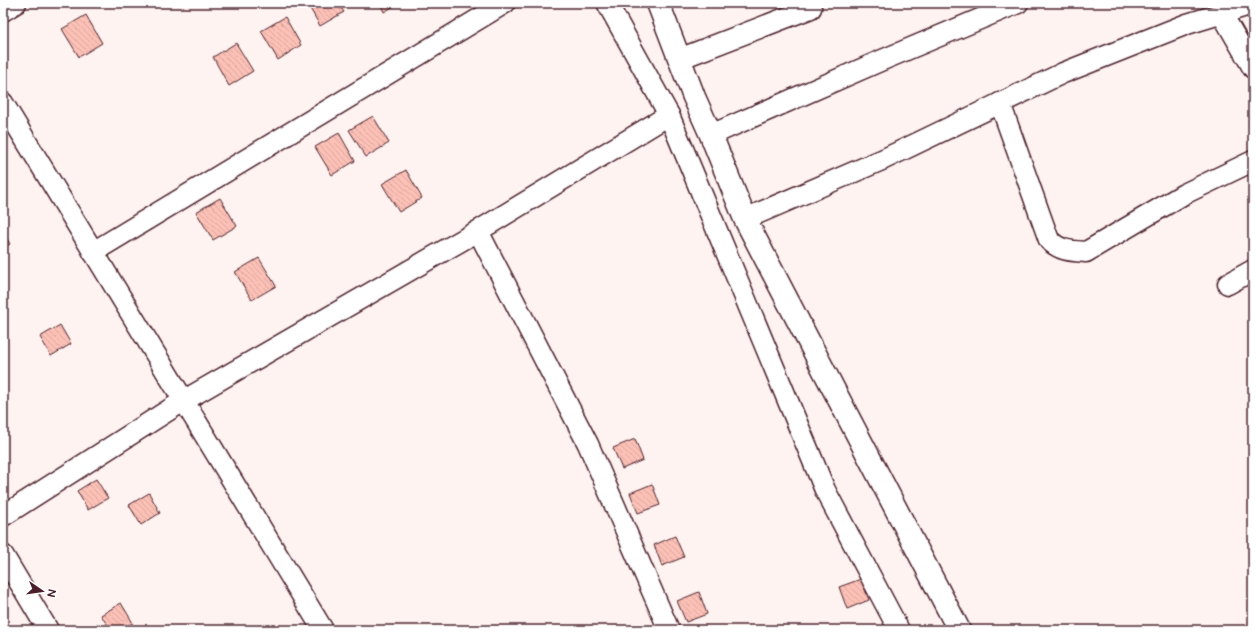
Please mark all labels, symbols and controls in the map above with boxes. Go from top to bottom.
north arrow [22,571,62,611]
text: N [44,588,59,599]

